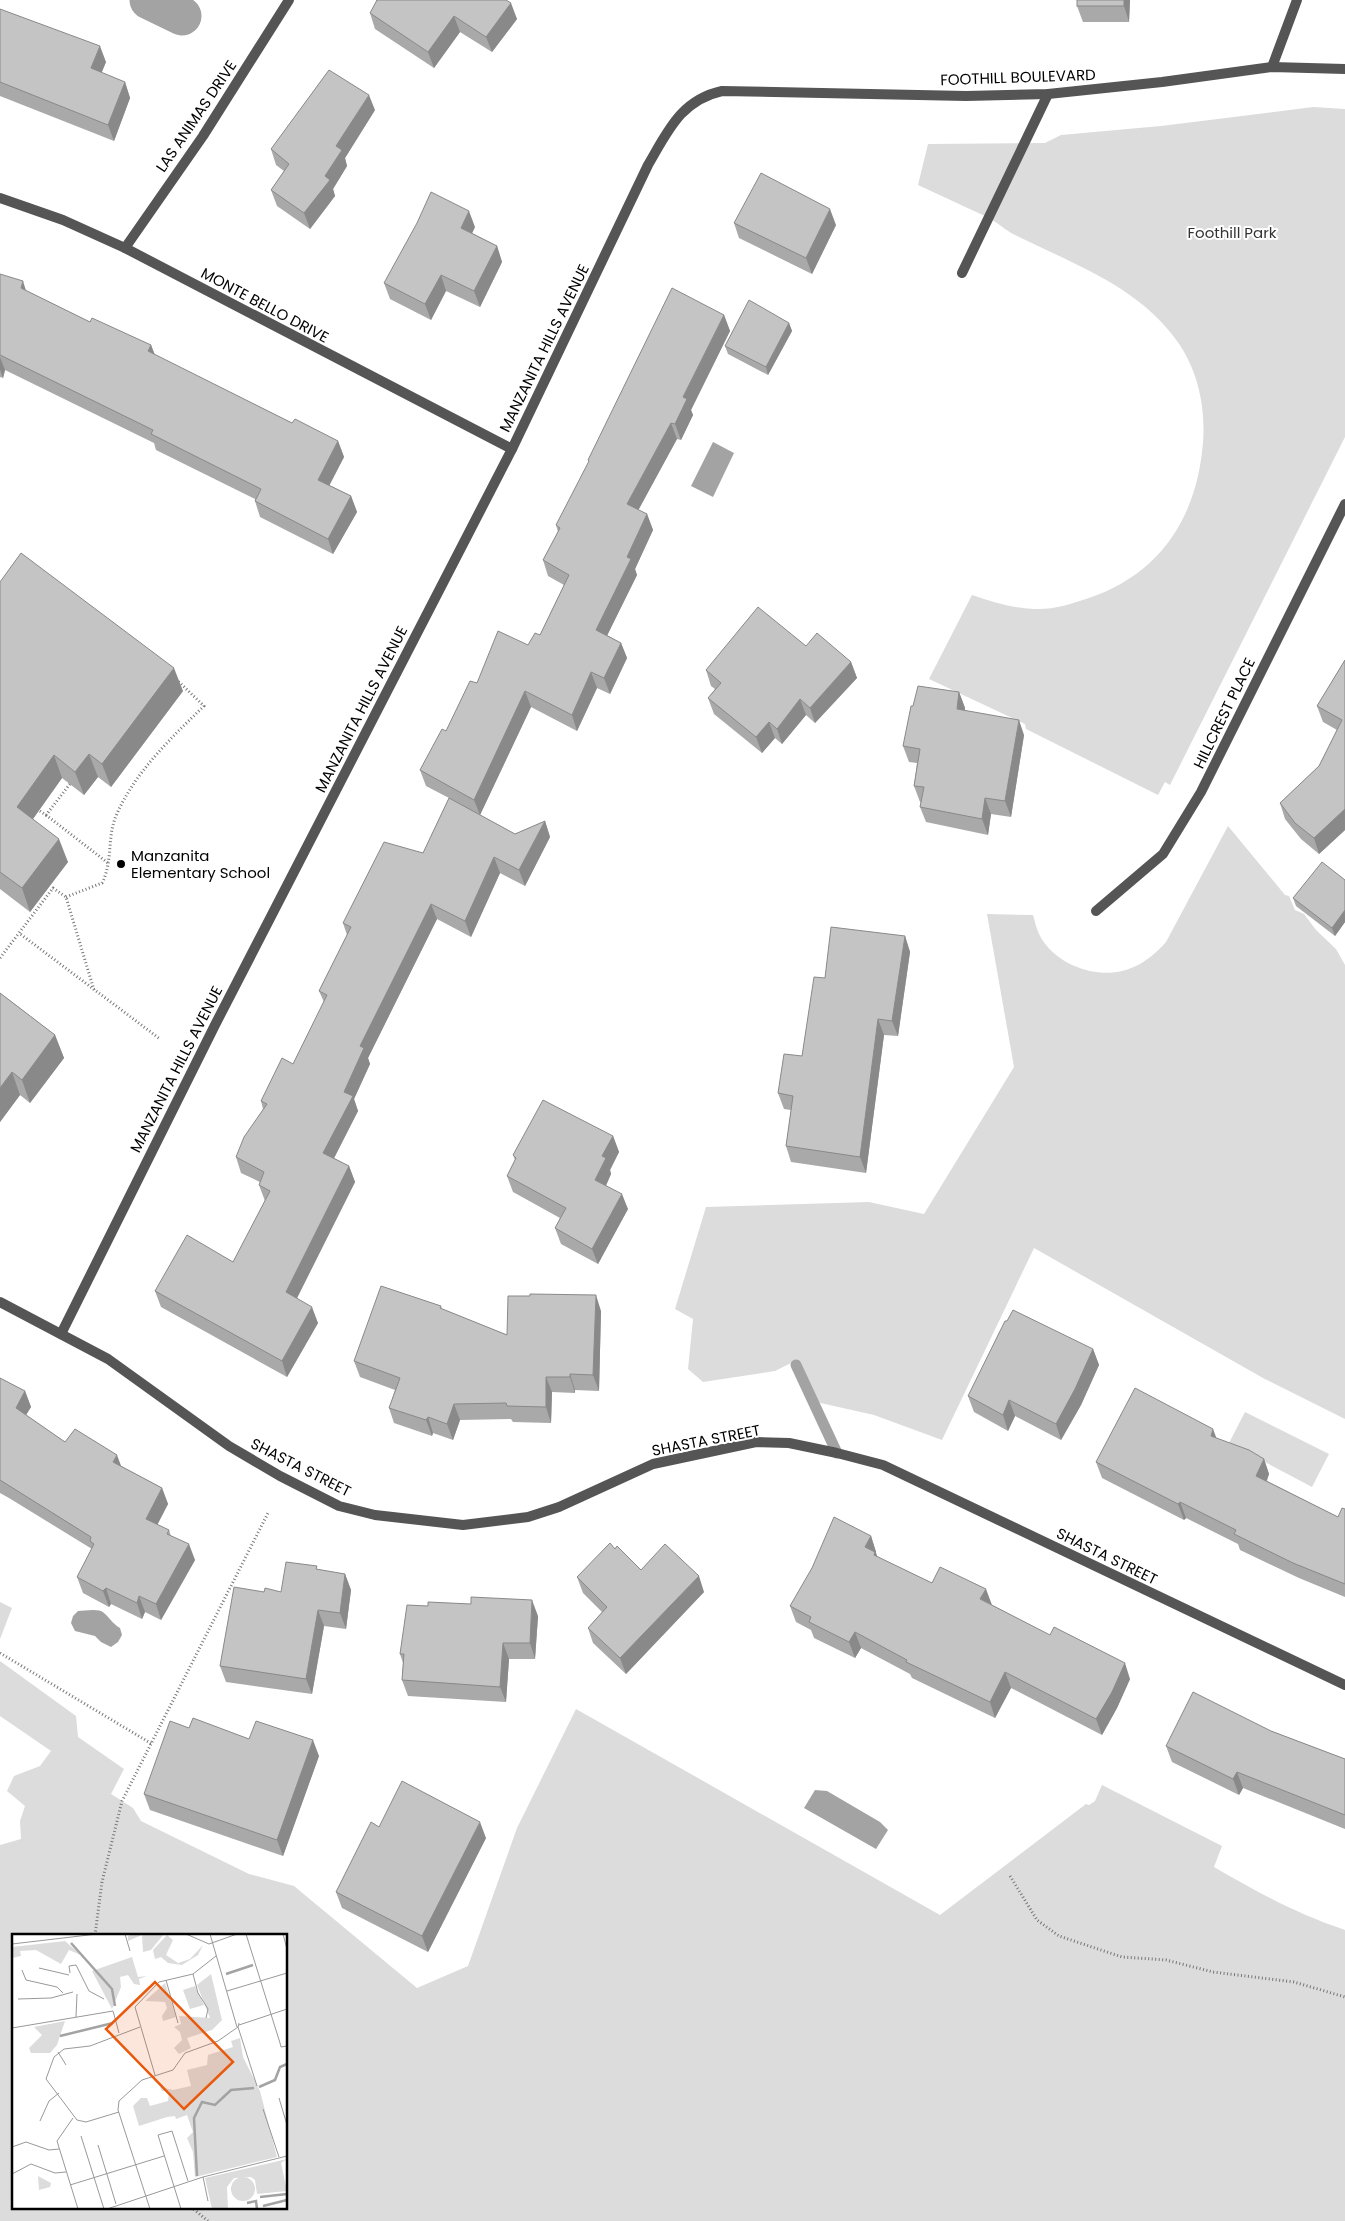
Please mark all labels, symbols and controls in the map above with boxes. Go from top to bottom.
street label: LAS ANIMAS DRIVE [151,56,241,176]
street label: FOOTHILL BOULEVARD [940,64,1096,90]
park label: Foothill Park [1187,222,1277,243]
street label: MANZANITA HILLS AVENUE [494,261,594,435]
street label: MONTE BELLO DRIVE [197,262,333,348]
street label: MANZANITA HILLS AVENUE [310,622,412,796]
street label: HILLCREST PLACE [1188,654,1260,772]
place label: Manzanita Elementary School [131,845,270,883]
marker: Manzanita Elementary School [115,858,127,870]
street label: MANZANITA HILLS AVENUE [125,982,227,1156]
street label: SHASTA STREET [650,1419,762,1461]
street label: SHASTA STREET [247,1433,355,1501]
street label: SHASTA STREET [1053,1522,1161,1590]
inset map [12,1934,288,2208]

